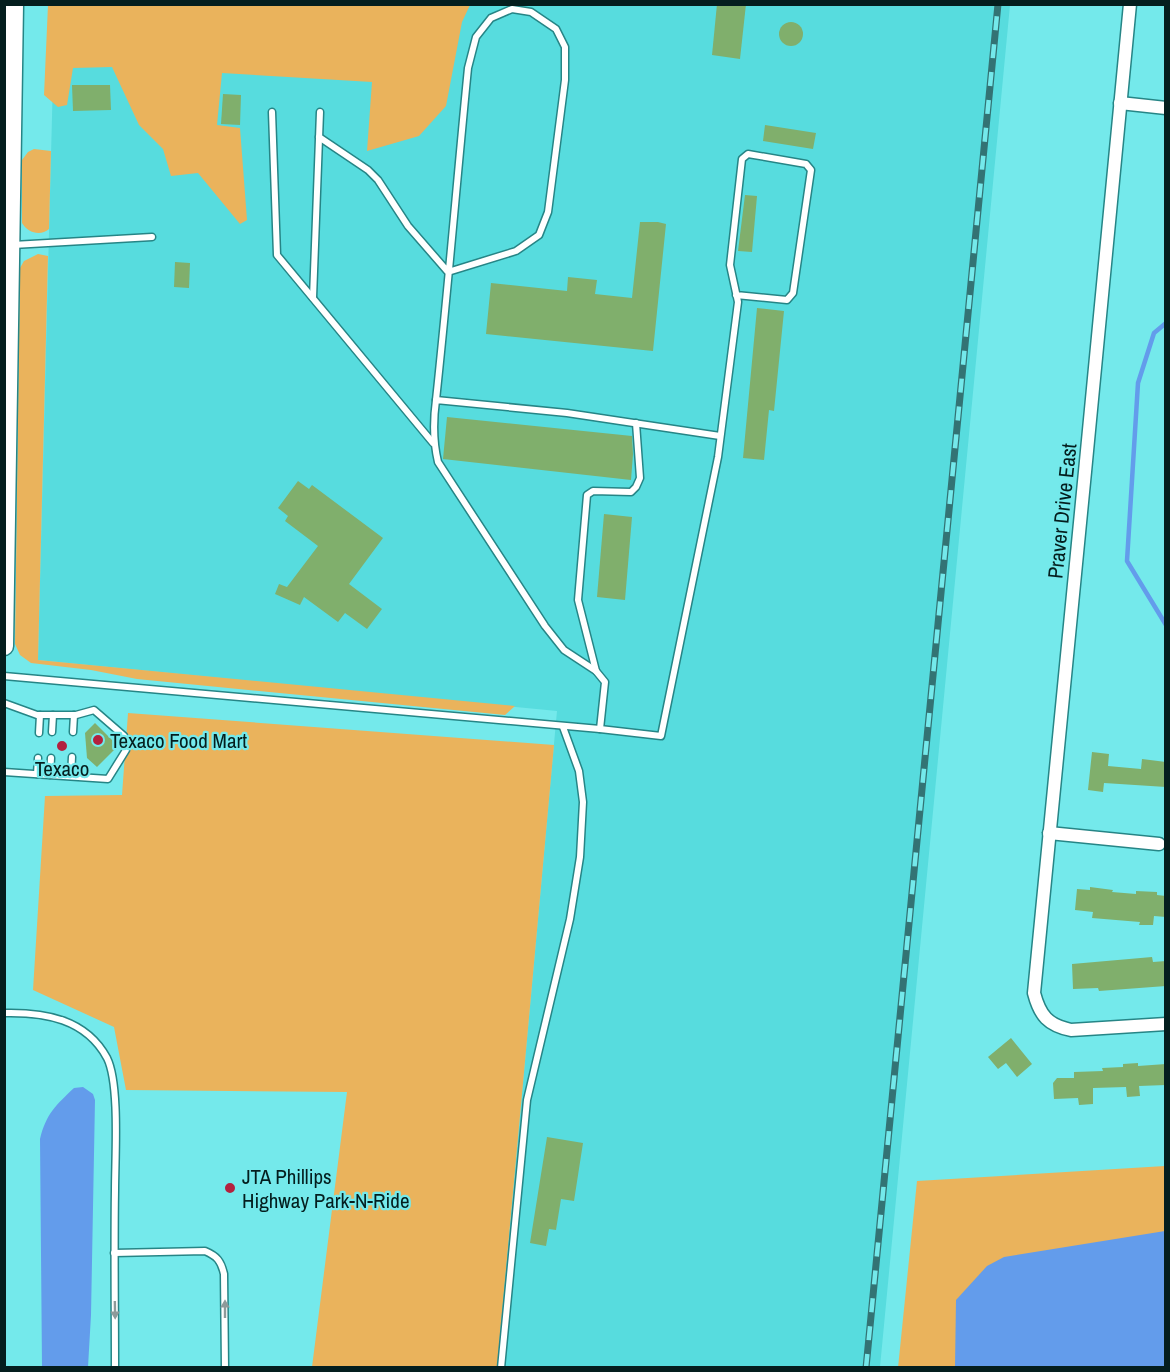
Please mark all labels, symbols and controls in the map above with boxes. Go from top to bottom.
street label: Praver Drive East [1040,442,1084,580]
place label: Texaco Food Mart [110,726,247,755]
marker: Texaco Food Mart [91,733,105,747]
marker: Texaco [55,739,69,753]
place label: Texaco [35,754,89,783]
place label: JTA Phillips Highway Park-N-Ride [242,1162,409,1215]
marker: JTA Phillips Highway Park-N-Ride [223,1181,237,1195]
one-way arrow [220,1300,230,1319]
one-way arrow [110,1301,120,1320]

